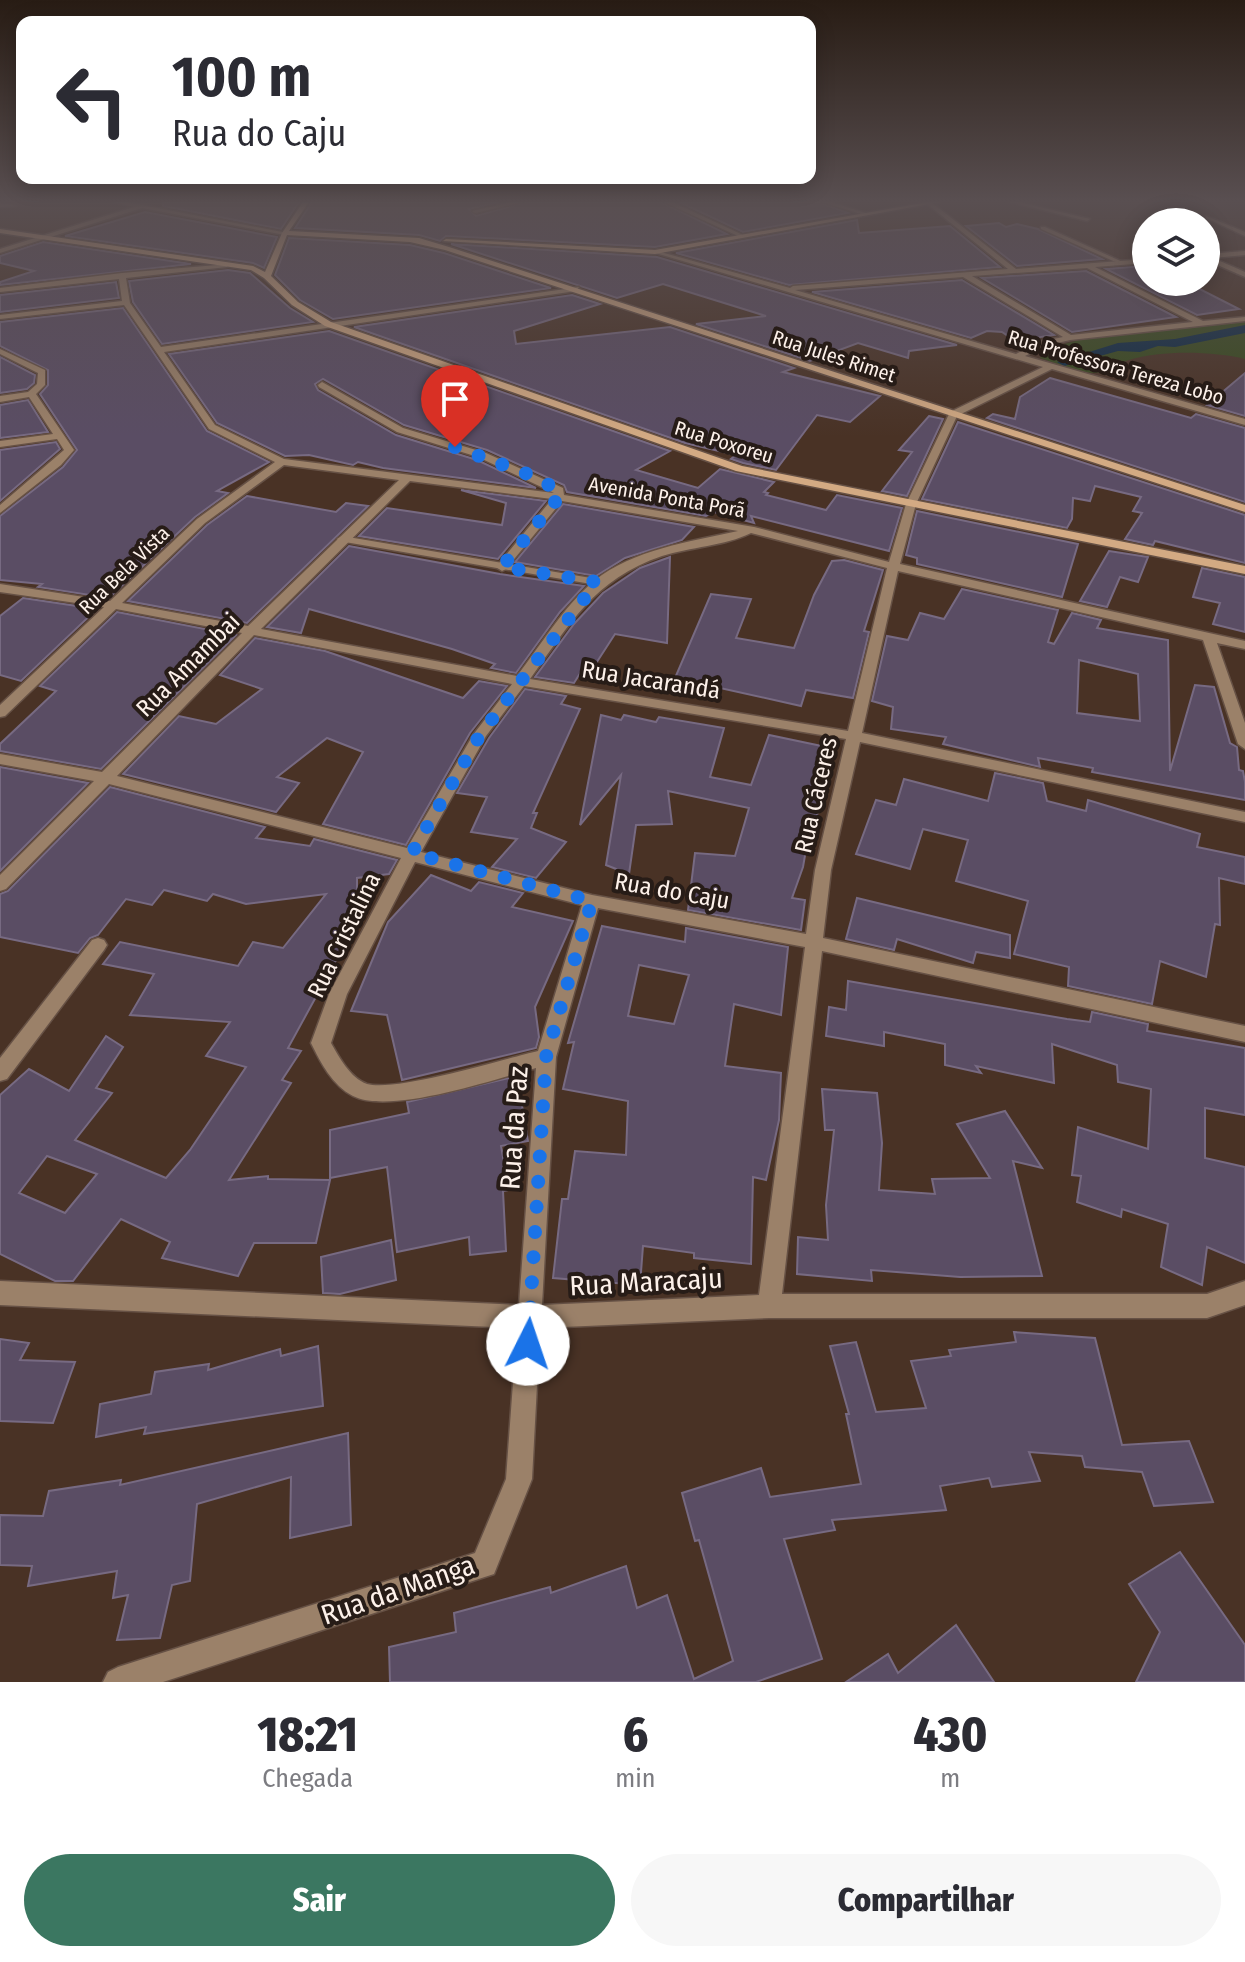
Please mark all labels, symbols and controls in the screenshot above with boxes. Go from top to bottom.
text: 100 m [172,44,311,111]
icon: left [40,48,144,152]
text: Rua do Caju [172,112,346,156]
map controls [1132,208,1220,296]
button: layers [1132,208,1220,296]
street label: Rua Jules Rimet [770,325,899,387]
street label: Rua Professora Tereza Lobo [1005,325,1227,409]
pin [421,365,489,447]
icon: arrive [433,377,477,421]
street label: Rua Poxoreu [672,416,776,468]
street label: Avenida Ponta Porã [587,471,747,523]
street label: Rua Bela Vista [74,521,174,619]
street label: Rua Amambai [130,607,246,723]
street label: Rua Jacarandá [580,655,722,705]
street label: Rua Cáceres [789,734,843,856]
street label: Rua do Caju [612,867,732,915]
street label: Rua Cristalina [302,868,386,1002]
street label: Rua da Paz [493,1065,535,1191]
street label: Rua Maracaju [569,1262,723,1302]
position arrow [486,1302,570,1386]
street label: Rua da Manga [317,1548,479,1632]
text: 18:21 [258,1706,358,1764]
text: 6 [623,1706,648,1764]
text: 430 [913,1706,987,1764]
text: Chegada [262,1763,353,1794]
text: min [615,1763,656,1794]
text: m [940,1763,960,1794]
button: Sair [24,1854,615,1946]
button: Compartilhar [631,1854,1221,1946]

